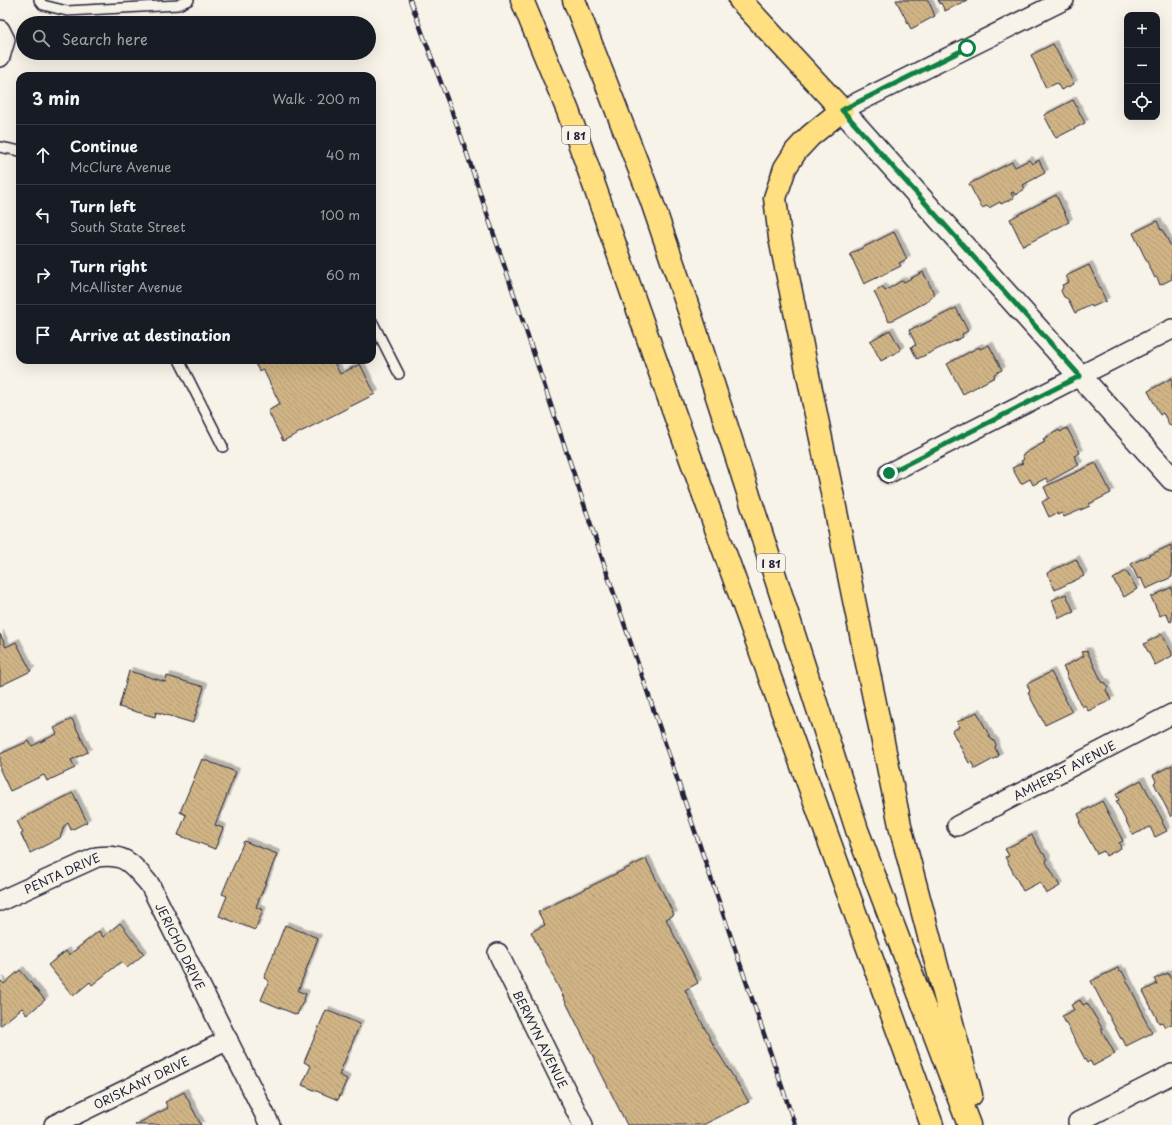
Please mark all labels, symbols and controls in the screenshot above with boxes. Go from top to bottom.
map controls [1124,12,1160,120]
button: + [1124,12,1160,48]
search box [16,16,376,60]
icon: search [30,27,52,49]
text: Search here [62,27,148,50]
route start [958,39,976,57]
button: − [1124,48,1160,84]
button: locate [1124,84,1160,120]
text: 3 min [32,85,80,111]
text: Walk · 200 m [272,89,360,108]
road number: I 81 [562,126,590,144]
text: Continue [70,134,138,157]
icon: ahead [32,144,54,166]
text: 40 m [326,145,360,164]
text: McClure Avenue [70,157,171,176]
text: Turn left [70,194,136,217]
icon: left [32,204,54,226]
text: 100 m [320,205,360,224]
text: South State Street [70,217,185,236]
text: Turn right [70,254,147,277]
icon: right [32,264,54,286]
text: 60 m [326,265,360,284]
text: McAllister Avenue [70,277,183,296]
text: Arrive at destination [70,323,231,346]
icon: arrive [32,324,54,346]
route end [880,464,898,482]
road number: I 81 [757,554,785,572]
street label: AMHERST AVENUE [1010,736,1119,804]
street label: PENTA DRIVE [21,848,103,898]
street label: JERICHO DRIVE [151,899,210,993]
street label: BERWYN AVENUE [509,987,572,1091]
street label: ORISKANY DRIVE [90,1051,192,1113]

